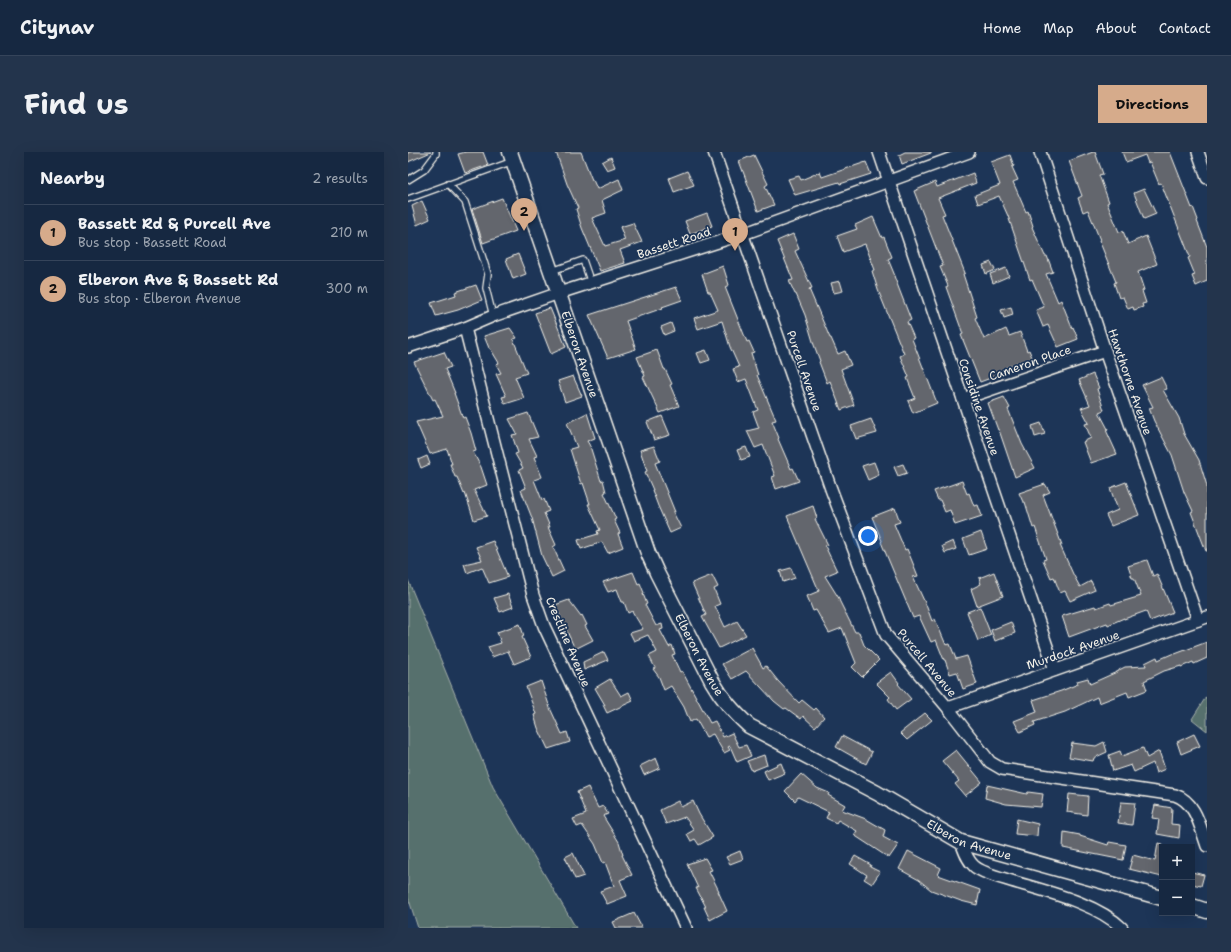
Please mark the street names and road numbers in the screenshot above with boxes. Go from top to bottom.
street label: Bassett Road [635,223,713,263]
street label: Elberon Avenue [557,309,602,400]
street label: Hawthorne Avenue [1104,327,1156,437]
street label: Purcell Avenue [783,328,825,414]
street label: Cameron Place [987,341,1073,385]
street label: Considine Avenue [955,356,1003,458]
street label: Crestline Avenue [542,594,594,690]
street label: Elberon Avenue [671,611,727,699]
street label: Purcell Avenue [894,625,961,701]
street label: Murdock Avenue [1024,627,1122,673]
street label: Elberon Avenue [923,816,1013,864]

